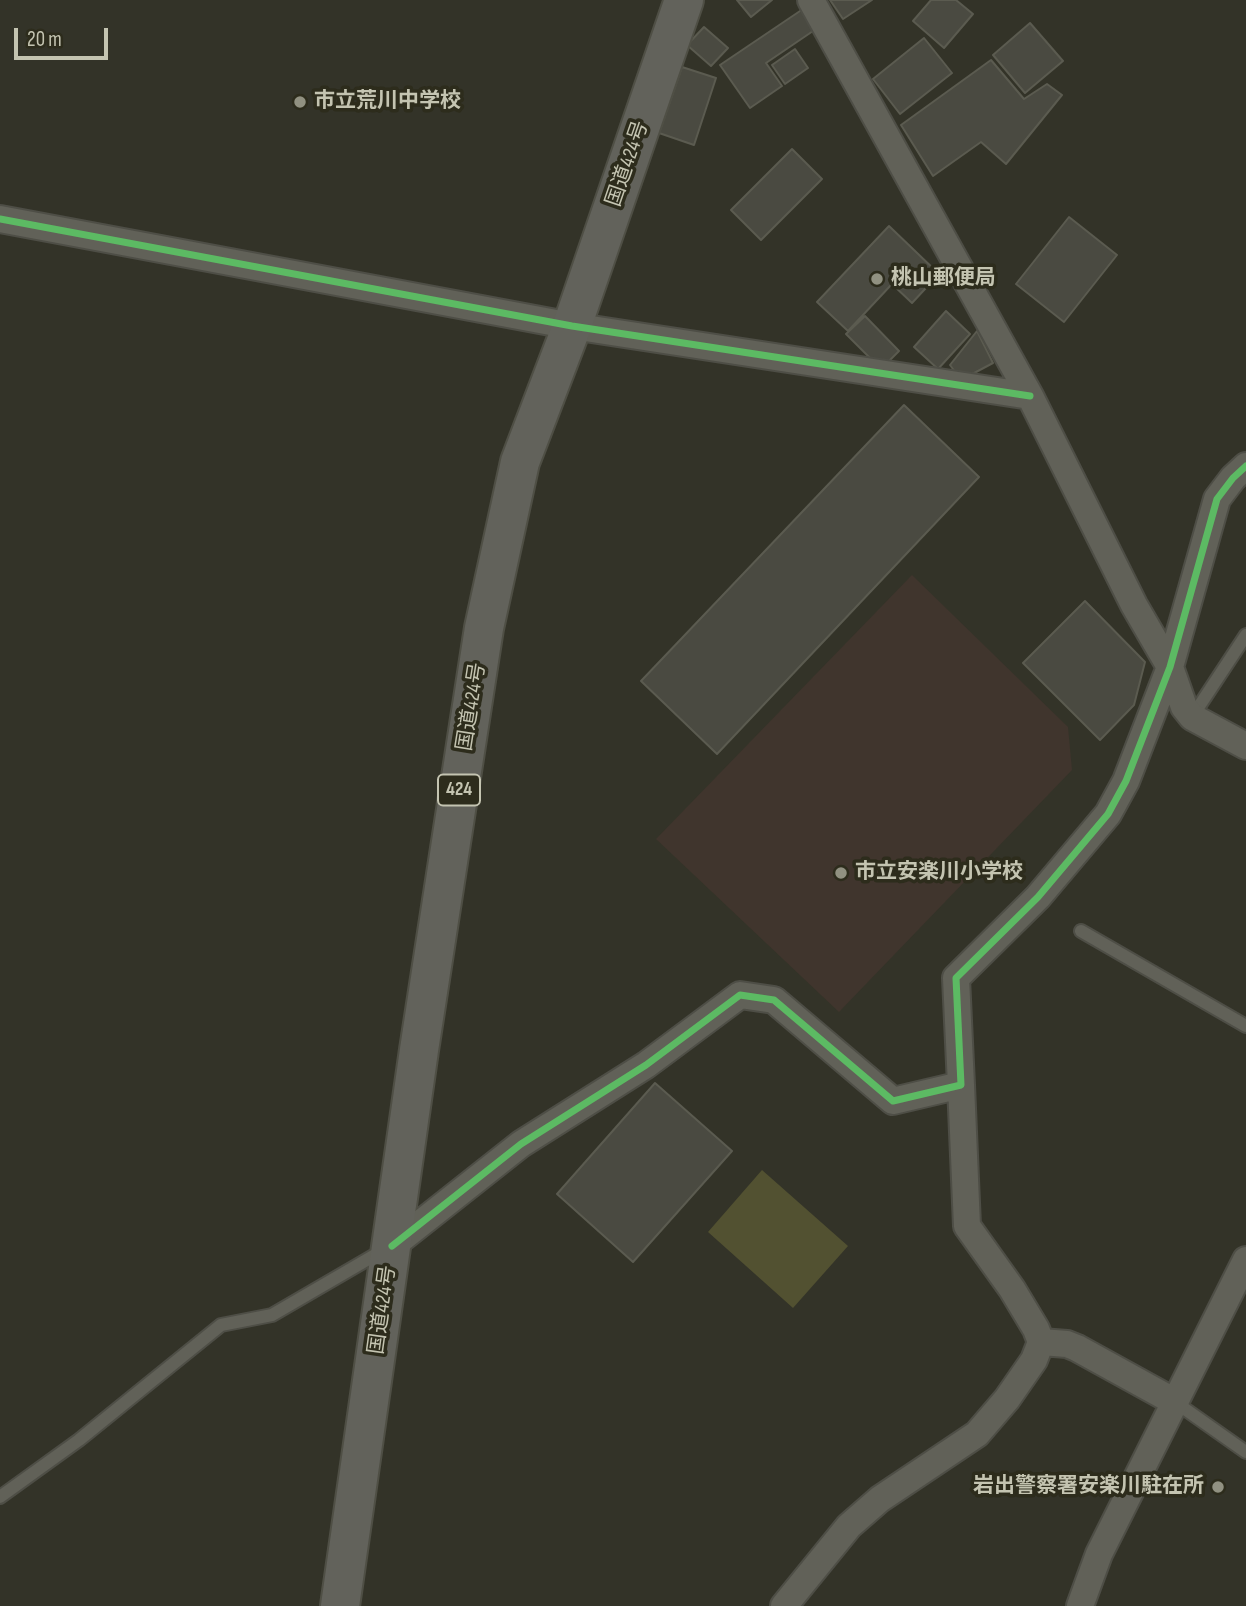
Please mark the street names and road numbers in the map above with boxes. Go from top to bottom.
street label: 国道424号 [602,118,654,210]
street label: 国道424号 [453,661,491,753]
road number: 424 [438,775,480,806]
street label: 国道424号 [364,1264,402,1356]

